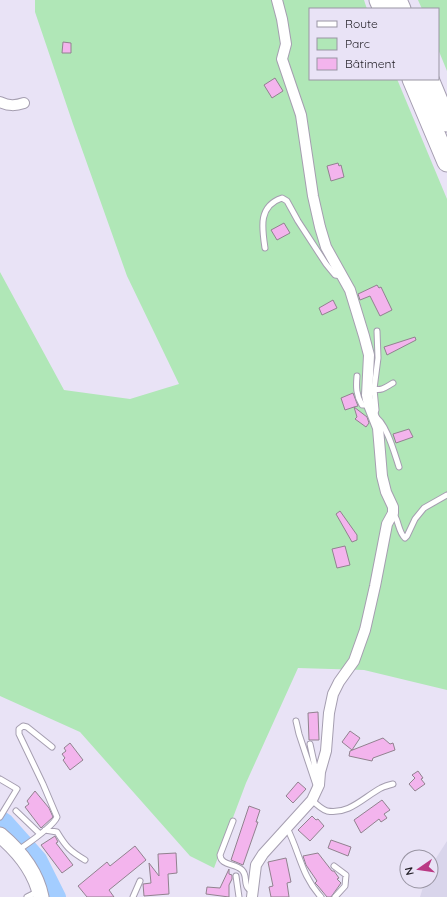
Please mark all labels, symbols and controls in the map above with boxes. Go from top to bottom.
legend [309,8,439,80]
text: Route [345,16,378,31]
text: Parc [345,36,370,51]
text: Bâtiment [345,56,395,71]
north arrow [399,849,439,889]
text: N [402,866,417,877]

